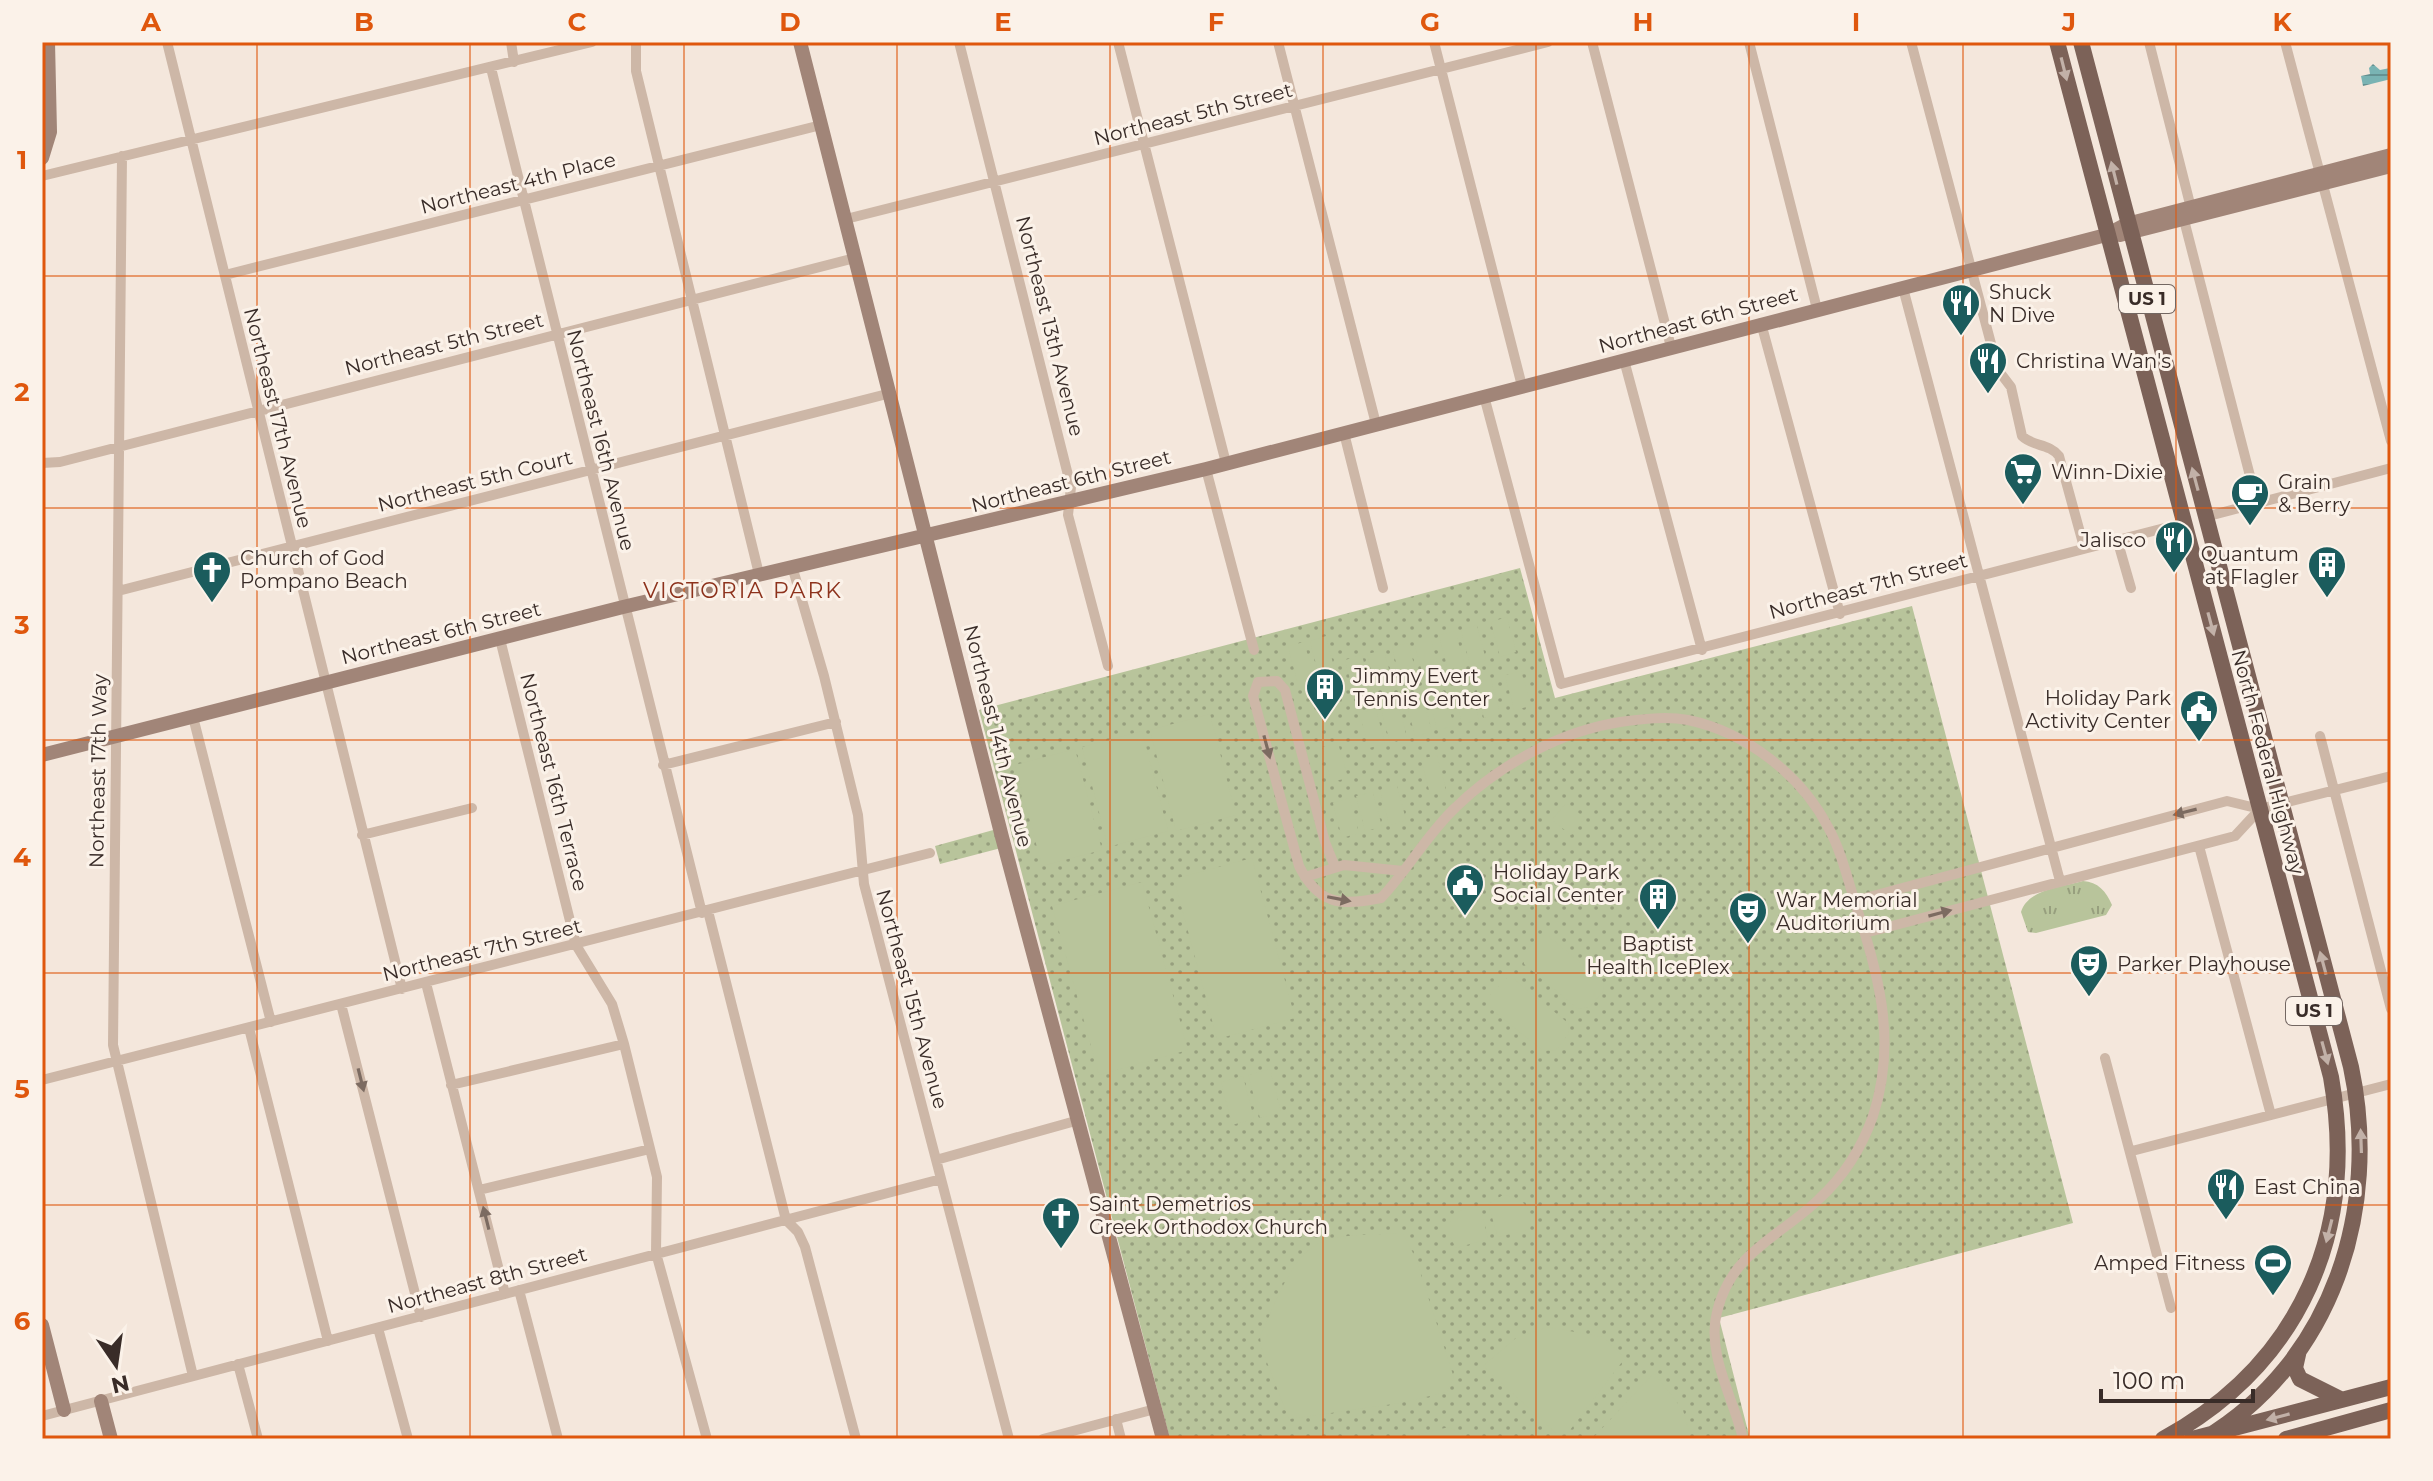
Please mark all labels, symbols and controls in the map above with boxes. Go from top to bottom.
text: A [140,6,162,38]
text: B [354,6,374,38]
text: C [568,6,587,38]
text: D [779,6,801,38]
text: E [994,6,1012,38]
text: F [1208,6,1224,38]
text: G [1420,6,1440,38]
text: H [1632,6,1654,38]
text: I [1852,6,1860,38]
text: J [2061,6,2076,38]
text: K [2272,6,2292,38]
one-way arrow [2058,57,2070,82]
street label: Northeast 5th Street [1091,78,1295,150]
text: 1 [17,144,27,176]
street label: Northeast 4th Place [418,147,618,219]
one-way arrow [2108,161,2120,186]
street label: Northeast 13th Avenue [1011,213,1089,439]
place label: Shuck N Dive [1989,280,2055,327]
street label: Northeast 6th Street [1596,282,1800,358]
restaurant icon: Shuck N Dive [1940,282,1982,337]
road number: US 1 [2119,285,2175,313]
street label: Northeast 17th Avenue [239,305,317,531]
street label: Northeast 5th Street [342,308,546,380]
street label: Northeast 16th Avenue [562,327,640,553]
restaurant icon: Christina Wan's [1967,340,2009,395]
place label: Christina Wan's [2016,349,2171,373]
text: 2 [14,376,30,408]
street label: Northeast 5th Court [375,445,575,517]
street label: Northeast 6th Street [969,445,1173,517]
supermarket icon: Winn-Dixie [2002,451,2044,506]
place label: Winn-Dixie [2051,460,2163,484]
one-way arrow [2188,466,2200,491]
place label: Grain & Berry [2278,470,2351,517]
cafe icon: Grain & Berry [2229,472,2271,527]
restaurant icon: Jalisco [2153,519,2195,574]
place label: Jalisco [2079,528,2146,552]
place label: Quantum at Flagler [2201,542,2299,589]
building icon: Quantum at Flagler [2306,544,2348,599]
place label: Church of God Pompano Beach [240,546,408,593]
street label: Northeast 7th Street [1766,548,1970,624]
church icon: Church of God Pompano Beach [191,549,233,604]
district label: VICTORIA PARK [643,577,843,604]
street label: Northeast 6th Street [339,597,543,669]
text: 3 [13,609,30,641]
one-way arrow [2205,611,2217,636]
street label: Northeast 14th Avenue [959,622,1037,850]
street label: North Federal Highway [2226,647,2310,877]
place label: Jimmy Evert Tennis Center [1352,664,1490,711]
building icon: Jimmy Evert Tennis Center [1304,666,1346,721]
street label: Northeast 16th Terrace [515,670,593,894]
street label: Northeast 17th Way [84,673,112,868]
place label: Holiday Park Activity Center [2025,686,2171,733]
public building icon: Holiday Park Activity Center [2178,688,2220,743]
one-way arrow [1261,736,1274,760]
one-way arrow [2172,807,2197,819]
text: 4 [13,841,31,873]
place label: Holiday Park Social Center [1493,860,1624,907]
public building icon: Holiday Park Social Center [1444,862,1486,917]
building icon: Baptist Health IcePlex [1637,876,1679,931]
street label: Northeast 15th Avenue [871,887,953,1111]
place label: War Memorial Auditorium [1776,888,1918,935]
theatre icon: War Memorial Auditorium [1727,890,1769,945]
one-way arrow [1326,894,1351,906]
one-way arrow [1928,906,1953,918]
street label: Northeast 7th Street [380,914,584,986]
place label: Baptist Health IcePlex [1586,932,1730,979]
theatre icon: Parker Playhouse [2068,943,2110,998]
one-way arrow [2317,951,2329,976]
place label: Parker Playhouse [2117,952,2291,976]
road number: US 1 [2286,997,2342,1025]
one-way arrow [2320,1041,2332,1066]
one-way arrow [355,1068,367,1093]
text: 5 [14,1073,30,1105]
one-way arrow [2355,1128,2367,1153]
restaurant icon: East China [2205,1166,2247,1221]
place label: East China [2254,1175,2361,1199]
place label: Saint Demetrios Greek Orthodox Church [1089,1192,1328,1239]
church icon: Saint Demetrios Greek Orthodox Church [1040,1195,1082,1250]
one-way arrow [479,1206,492,1231]
one-way arrow [2323,1219,2335,1244]
street label: Northeast 8th Street [385,1242,589,1318]
sports icon: Amped Fitness [2252,1242,2294,1297]
place label: Amped Fitness [2094,1251,2245,1275]
text: 6 [14,1305,31,1337]
north arrow [76,1325,156,1405]
scale bar [2101,1353,2253,1403]
text: 100 m [2113,1366,2185,1395]
text: N [109,1369,132,1399]
one-way arrow [2265,1411,2290,1423]

